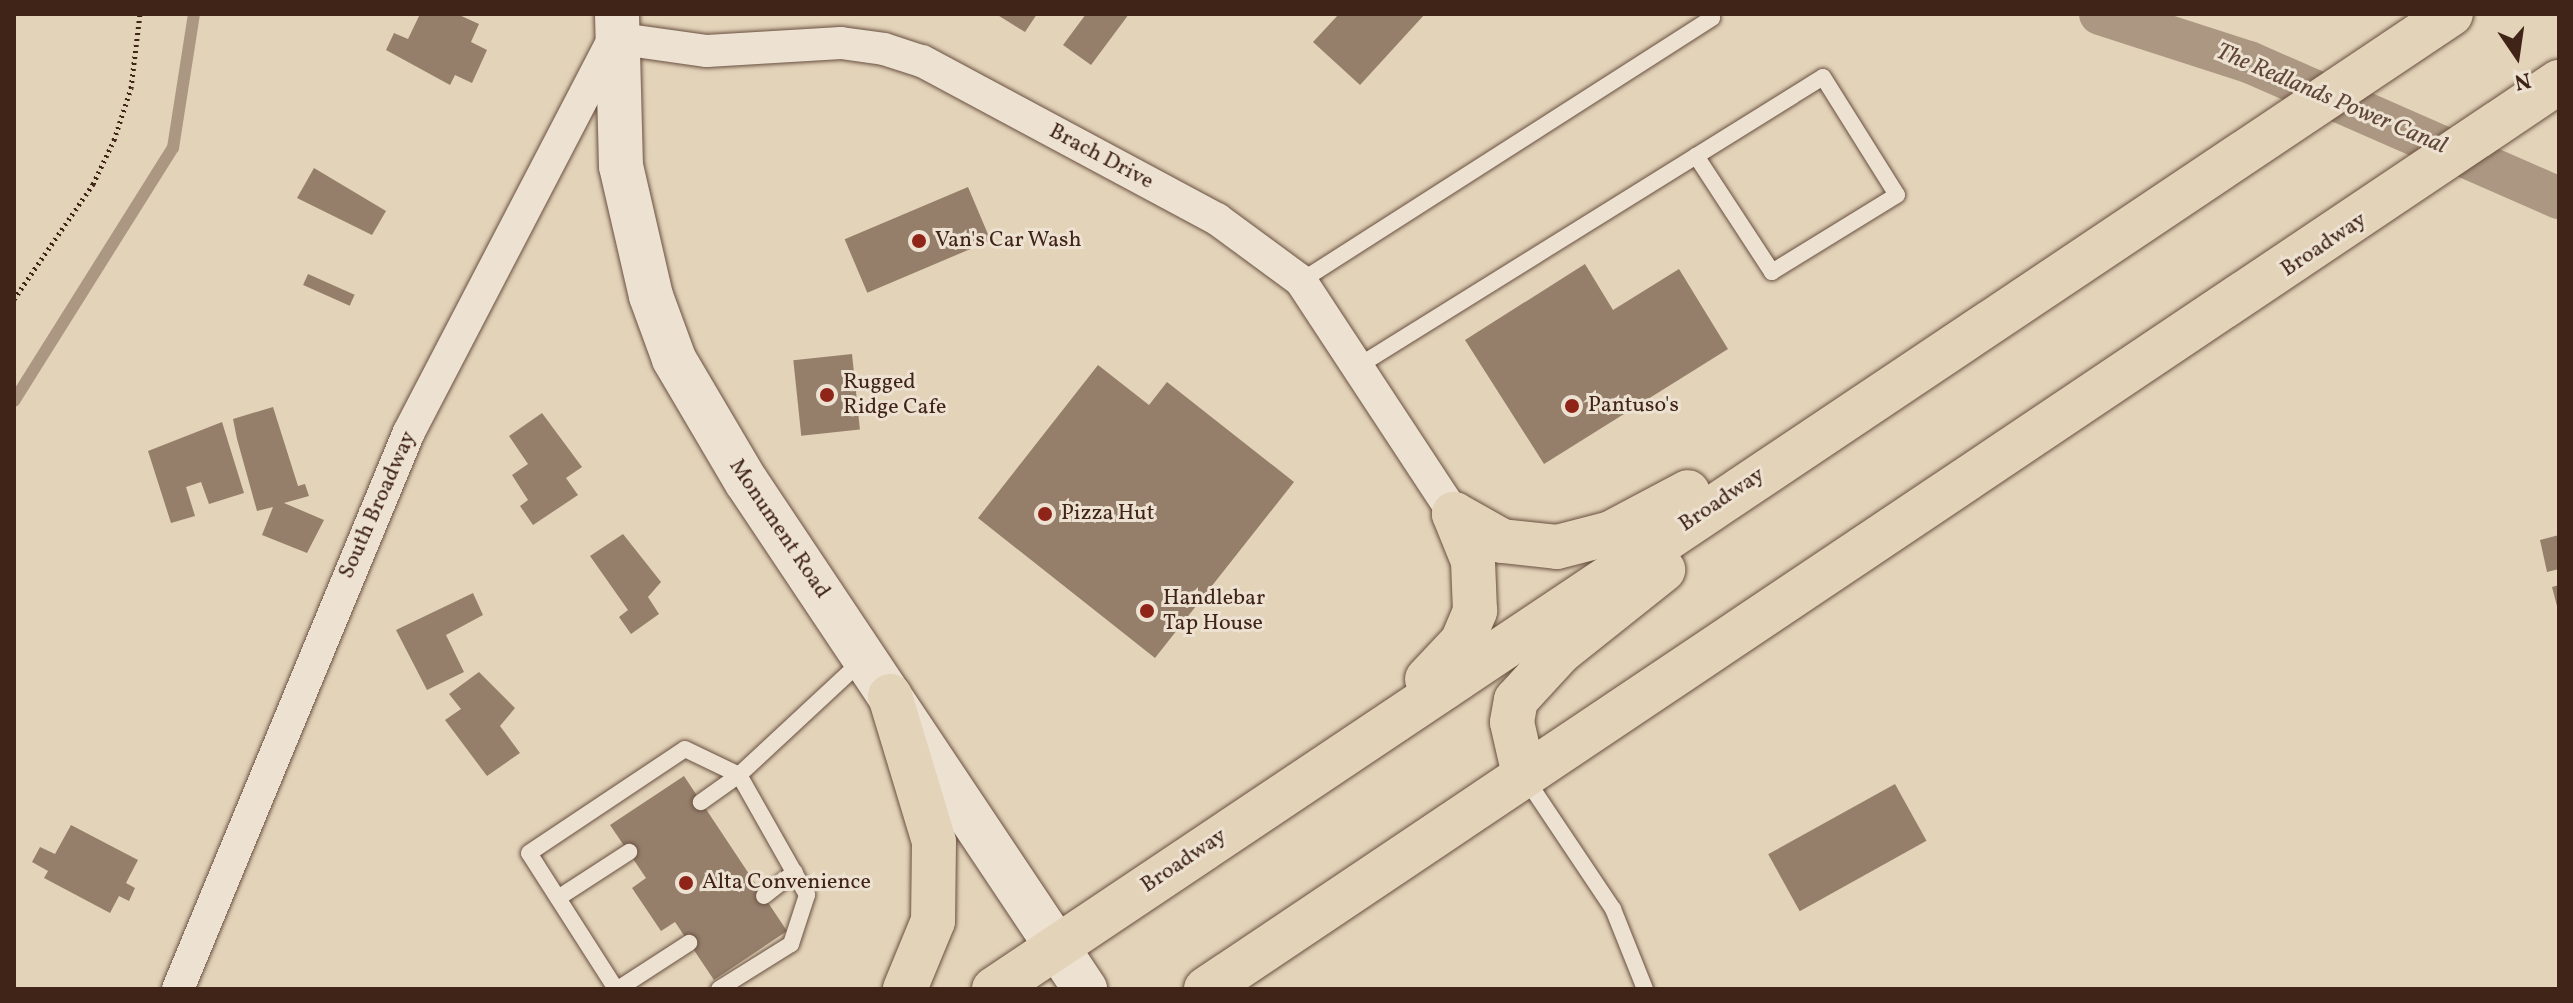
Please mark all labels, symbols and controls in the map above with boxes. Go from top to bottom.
north arrow [2477,16,2557,96]
water label: The Redlands Power Canal [2211,38,2451,162]
text: N [2511,63,2534,97]
street label: Brach Drive [1044,118,1158,196]
street label: Broadway [2276,207,2372,283]
place label: Van's Car Wash [935,228,1082,254]
marker: Van's Car Wash [910,232,928,250]
place label: Rugged Ridge Cafe [843,369,946,420]
marker: Rugged Ridge Cafe [818,386,836,404]
place label: Pantuso's [1588,393,1679,419]
marker: Pantuso's [1563,397,1581,415]
street label: South Broadway [334,427,422,583]
street label: Monument Road [723,454,835,604]
street label: Broadway [1674,462,1770,538]
place label: Pizza Hut [1061,501,1154,527]
marker: Pizza Hut [1036,505,1054,523]
place label: Handlebar Tap House [1163,585,1265,636]
marker: Handlebar Tap House [1138,602,1156,620]
street label: Broadway [1136,823,1232,899]
place label: Alta Convenience [702,870,871,896]
marker: Alta Convenience [677,874,695,892]

